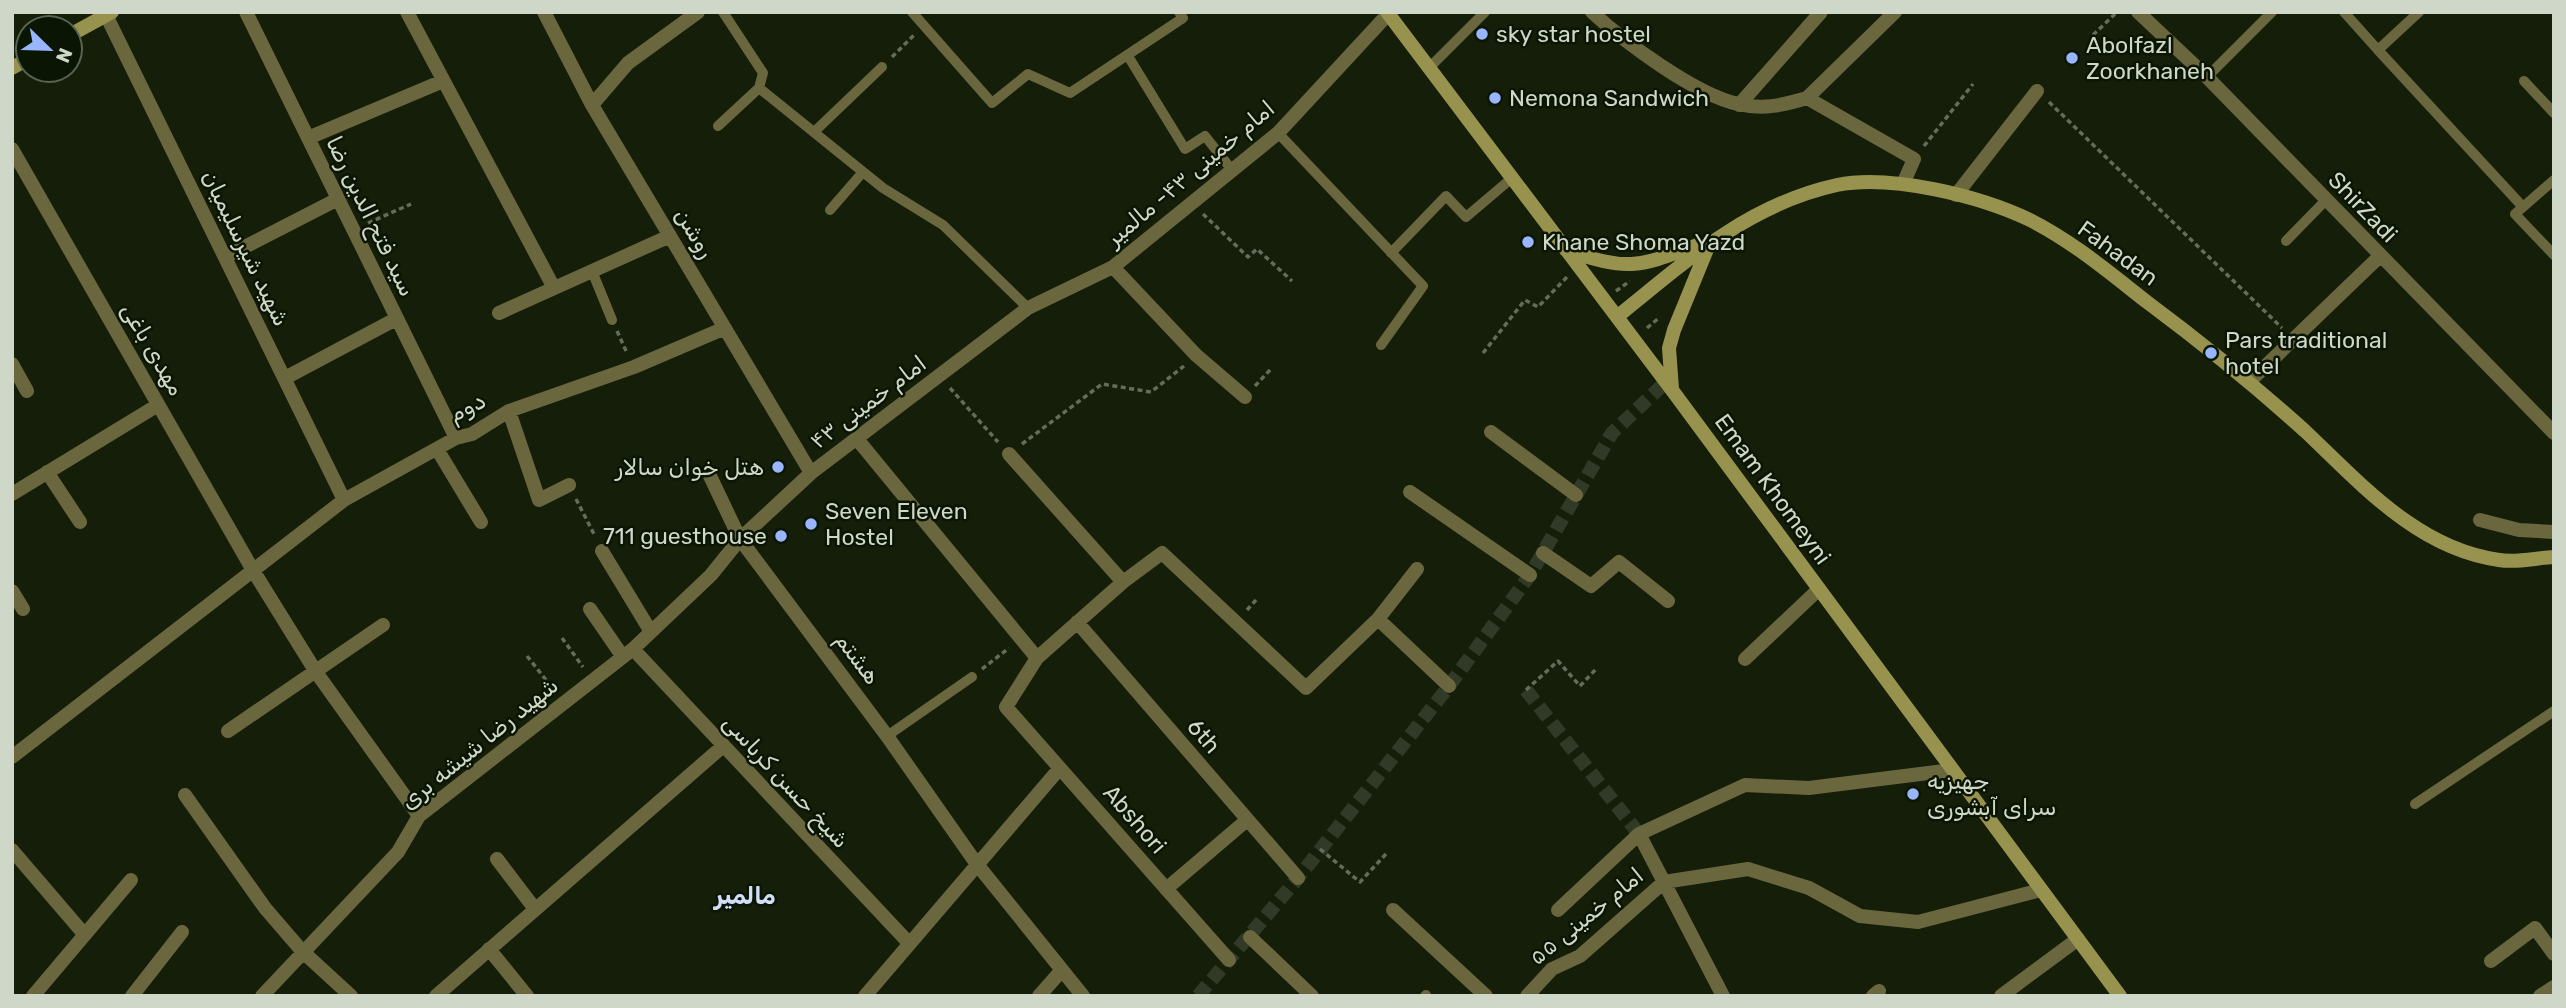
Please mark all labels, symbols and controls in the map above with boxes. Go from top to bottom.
north arrow [14,14,84,84]
place label: sky star hostel [1496,20,1651,48]
marker: sky star hostel [1474,26,1490,42]
place label: Abolfazl Zoorkhaneh [2086,31,2214,85]
text: N [51,45,77,66]
marker: Abolfazl Zoorkhaneh [2064,50,2080,66]
place label: Nemona Sandwich [1509,84,1709,112]
marker: Nemona Sandwich [1487,90,1503,106]
street label: امام خمینی ۴۳- مالمیر [1098,94,1281,254]
street label: سید فتح الدین رضا [317,131,422,302]
street label: شهید شیرسلیمیان [196,165,296,331]
street label: ShirZadi [2323,166,2403,248]
street label: روشن [669,203,721,263]
street label: Fahadan [2072,214,2164,292]
place label: Khane Shoma Yazd [1542,228,1745,256]
marker: Khane Shoma Yazd [1520,234,1536,250]
street label: مهدی باغی [115,298,191,400]
place label: Pars traditional hotel [2225,326,2387,380]
marker: Pars traditional hotel [2203,345,2219,361]
street label: امام خمینی ۴۳ [804,349,932,456]
street label: دوم [444,386,490,429]
street label: Emam Khomeyni [1709,408,1837,570]
place label: هتل خوان سالار [613,453,764,481]
marker: هتل خوان سالار [770,459,786,475]
place label: Seven Eleven Hostel [825,497,968,551]
marker: Seven Eleven Hostel [803,516,819,532]
place label: 711 guesthouse [603,522,767,550]
marker: 711 guesthouse [773,528,789,544]
street label: هشتم [829,626,887,690]
street label: شهید رضا شیشه بری [394,671,564,815]
street label: شیخ حسن کرباسی [715,708,855,856]
street label: 6th [1181,713,1227,759]
place label: جهیزیه سرای آبشوری [1927,767,2057,821]
street label: Abshori [1097,779,1173,859]
marker: جهیزیه سرای آبشوری [1905,786,1921,802]
street label: امام خمینی ۵۵ [1523,861,1650,972]
district label: مالمیر [712,882,776,910]

